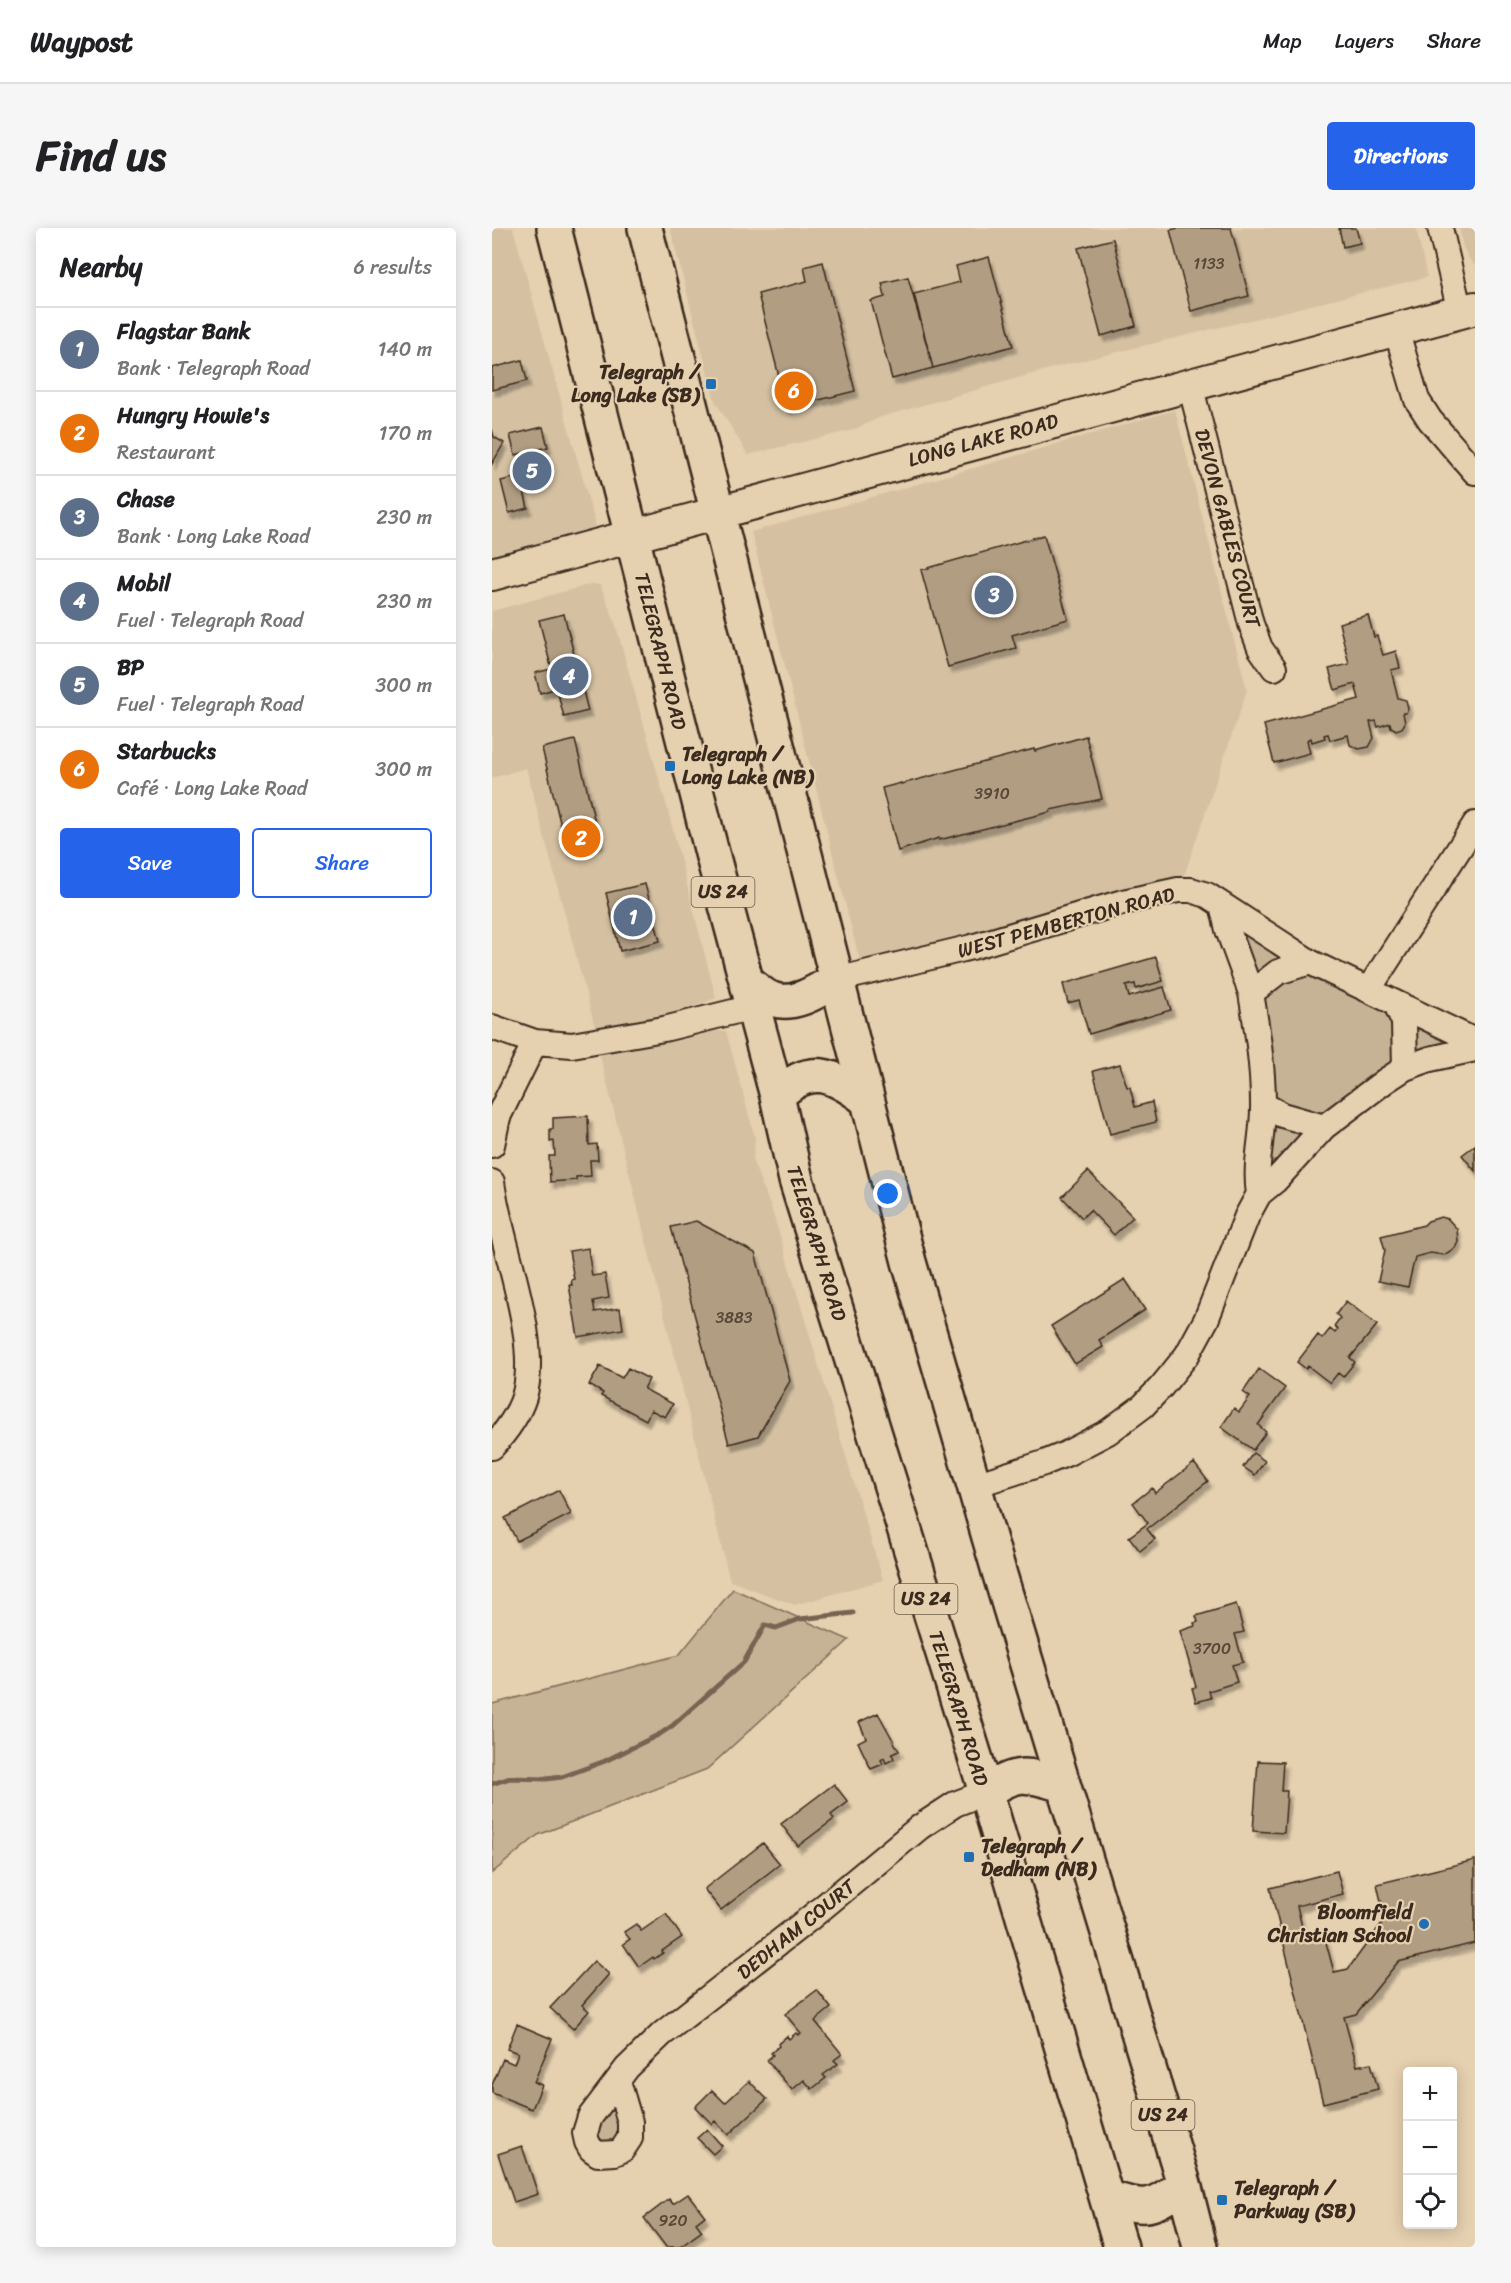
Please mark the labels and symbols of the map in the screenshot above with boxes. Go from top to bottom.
house number: 1133 [1193,249,1225,278]
place label: Telegraph / Long Lake (SB) [571,355,702,413]
pin: 6 [774,368,814,414]
marker: Telegraph / Long Lake (SB) [704,377,718,391]
street label: LONG LAKE ROAD [904,404,1062,477]
street label: DEVON GABLES COURT [1184,425,1271,633]
pin: 5 [512,448,552,494]
street label: TELEGRAPH ROAD [624,569,697,734]
pin: 3 [974,572,1014,617]
pin: 4 [550,654,589,698]
place label: Telegraph / Long Lake (NB) [682,737,815,795]
marker: Telegraph / Long Lake (NB) [663,759,677,773]
house number: 3910 [974,779,1010,808]
pin: 2 [562,816,601,860]
road number: US 24 [692,877,754,907]
street label: WEST PEMBERTON ROAD [954,877,1179,968]
pin: 1 [614,894,652,940]
street label: TELEGRAPH ROAD [776,1161,857,1325]
your location [873,1179,902,1208]
house number: 3883 [716,1303,753,1332]
road number: US 24 [894,1584,958,1614]
street label: TELEGRAPH ROAD [918,1626,999,1790]
house number: 3700 [1193,1634,1231,1663]
place label: Telegraph / Dedham (NB) [981,1829,1098,1887]
marker: Telegraph / Dedham (NB) [962,1850,976,1864]
street label: DEDHAM COURT [729,1869,865,1989]
place label: Bloomfield Christian School [1267,1895,1414,1953]
marker: Bloomfield Christian School [1417,1917,1431,1931]
road number: US 24 [1132,2100,1194,2130]
place label: Telegraph / Parkway (SB) [1234,2171,1356,2229]
marker: Telegraph / Parkway (SB) [1215,2193,1229,2207]
house number: 920 [658,2206,688,2235]

